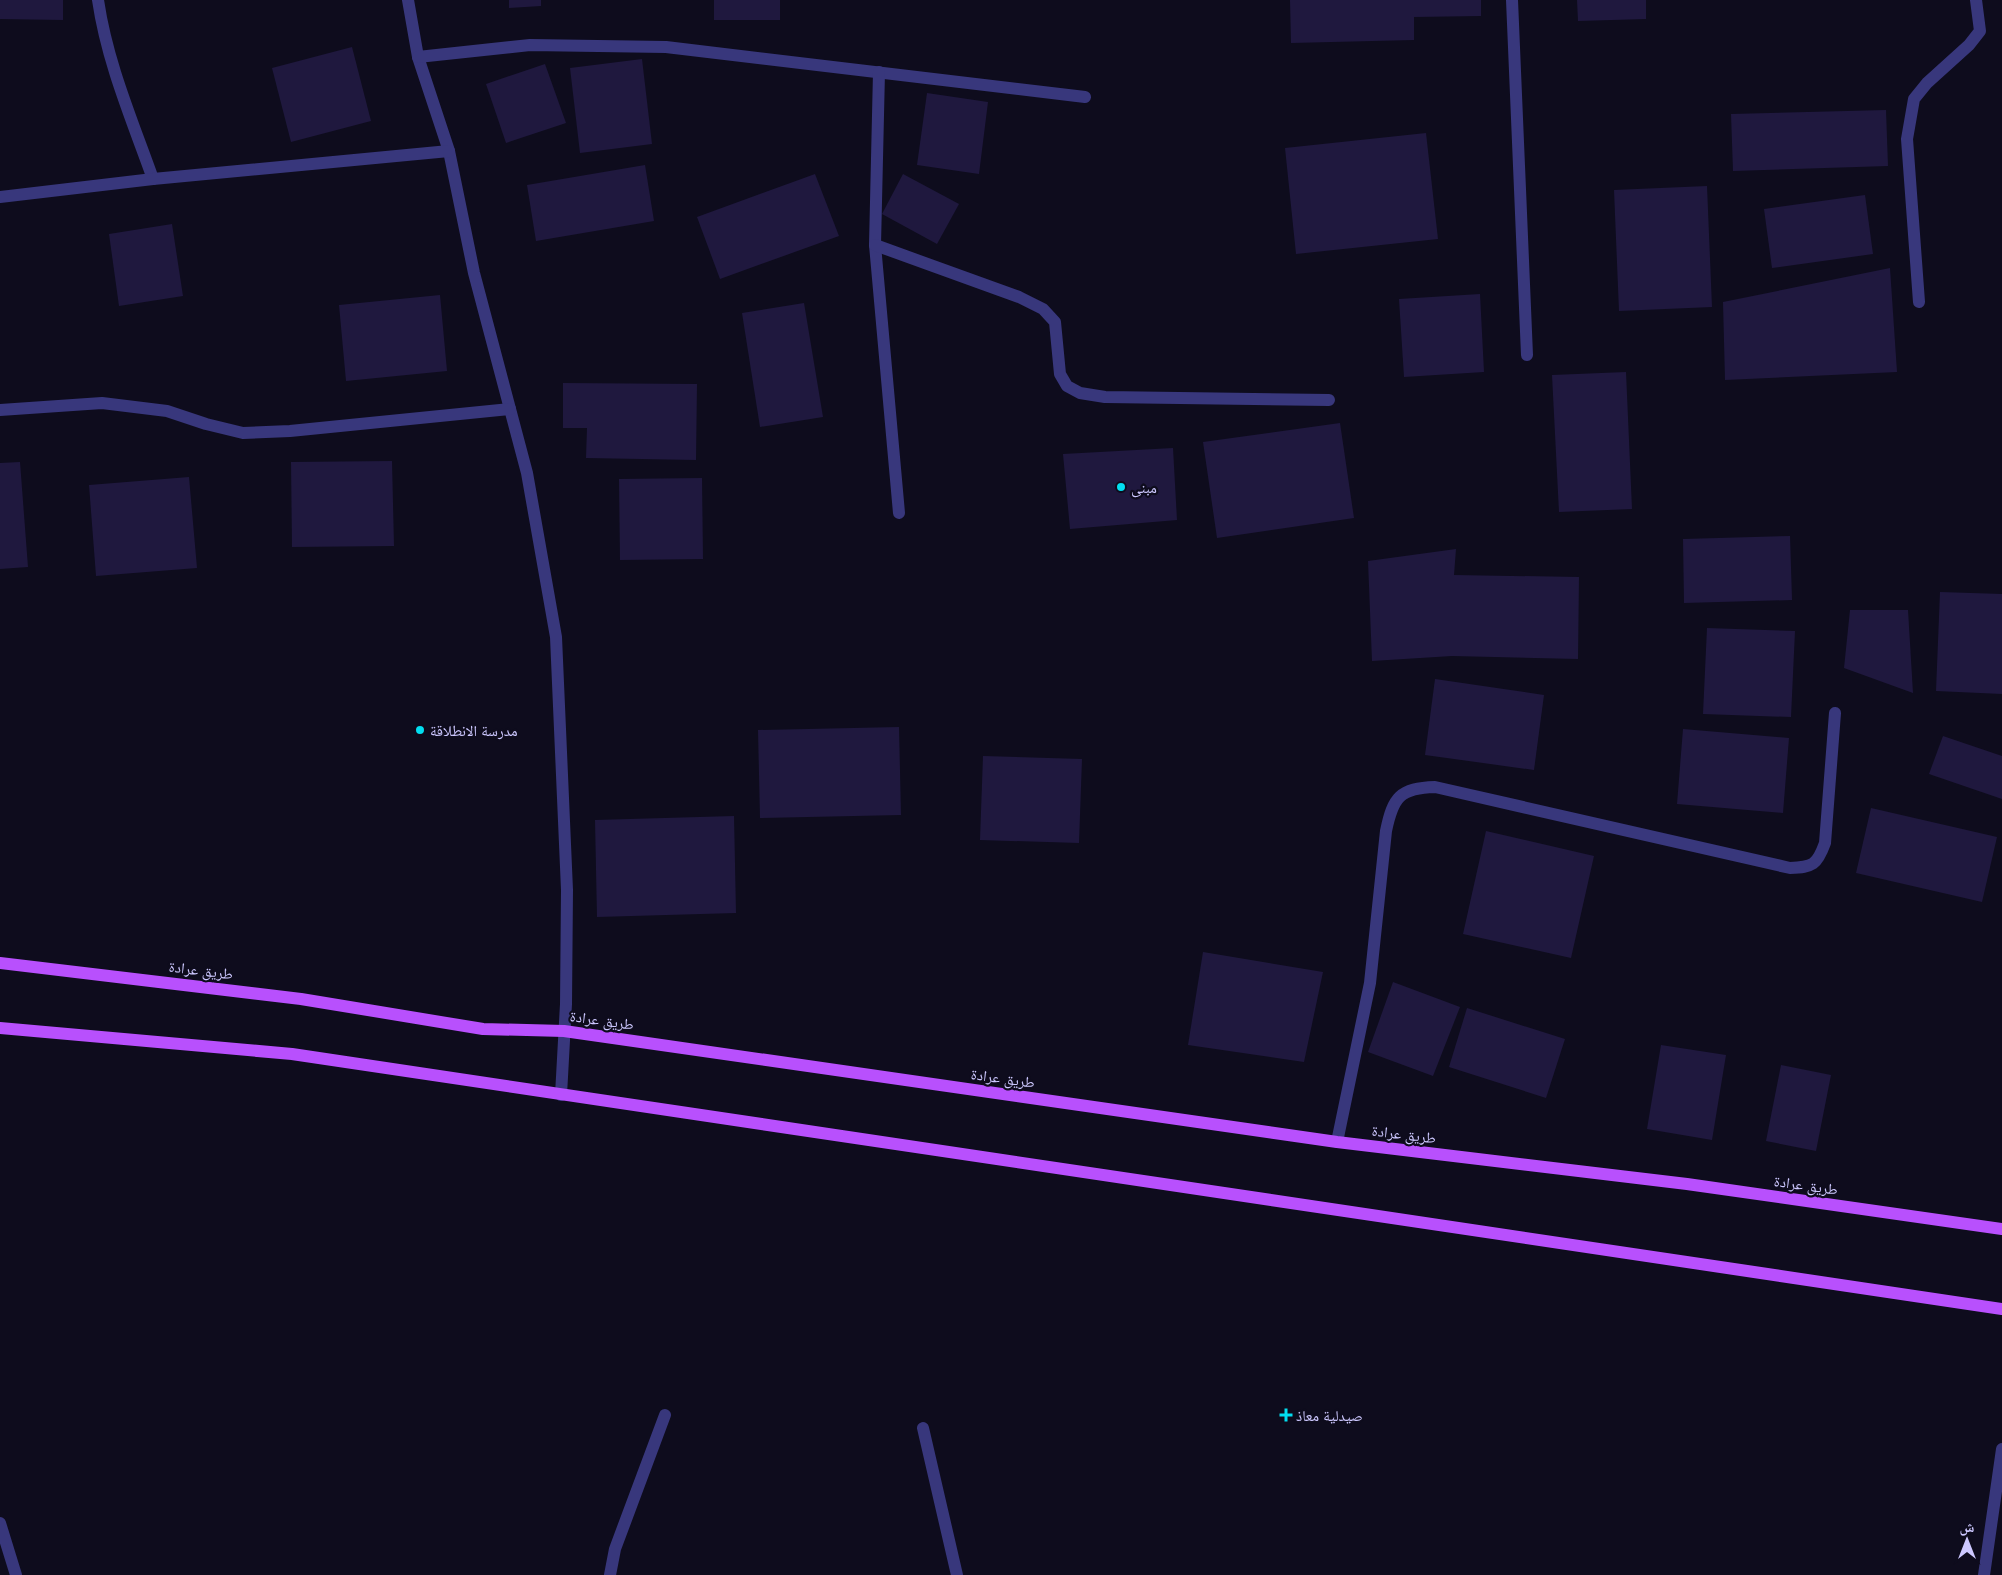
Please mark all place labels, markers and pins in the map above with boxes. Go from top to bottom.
place label: مبنى [1131,479,1157,498]
marker: مبنى [1115,481,1127,493]
place label: مدرسة الانطلاقة [430,722,518,740]
marker: مدرسة الانطلاقة [414,724,426,736]
place label: صيدلية معاذ [1296,1407,1363,1424]
marker: صيدلية معاذ [1280,1409,1292,1421]

